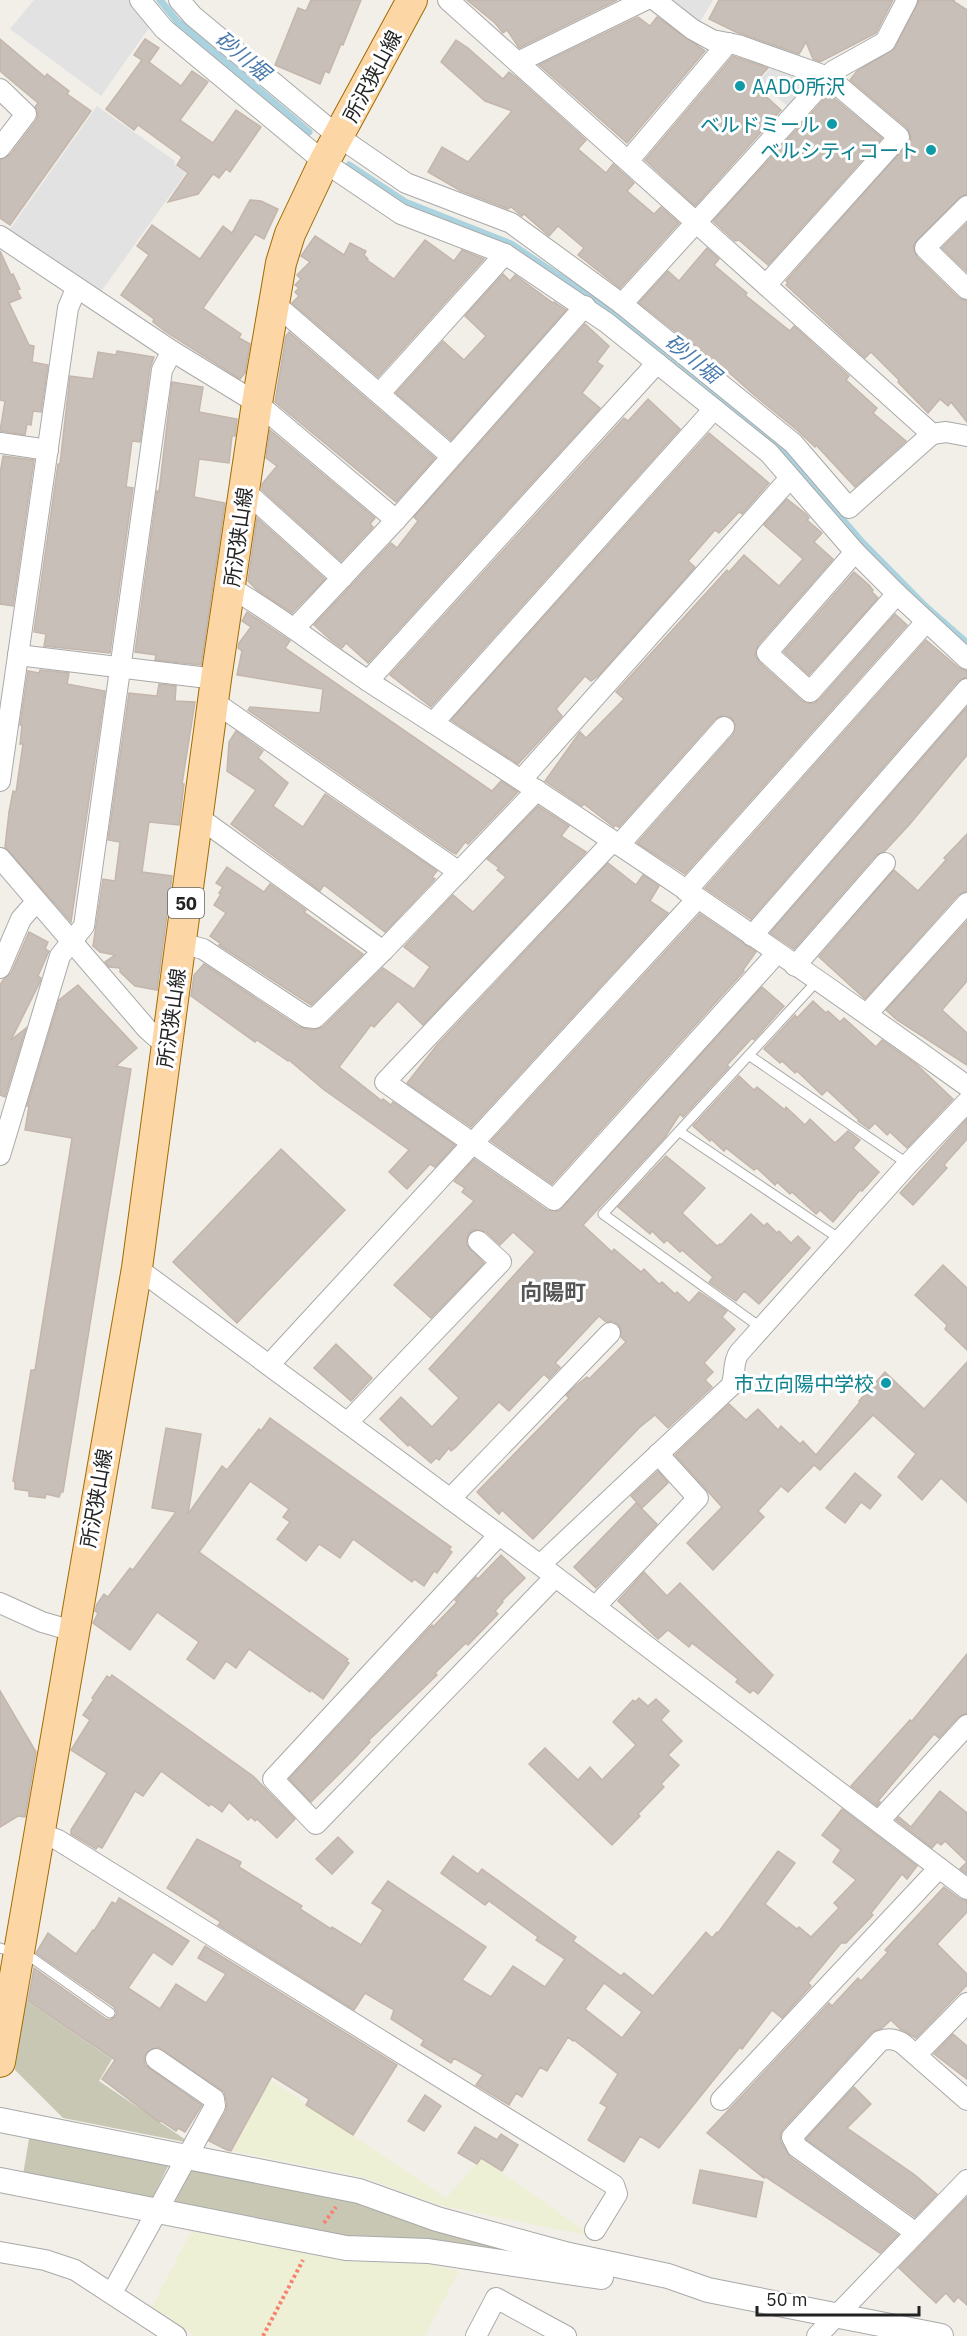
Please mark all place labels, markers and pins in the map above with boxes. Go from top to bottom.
place label: AADO所沢 [752,73,846,100]
marker: AADO所沢 [733,79,747,93]
place label: ベルドミール [700,111,820,138]
marker: ベルドミール [825,117,839,131]
place label: ベルシティコート [760,137,919,164]
marker: ベルシティコート [924,143,938,157]
place label: 市立向陽中学校 [734,1370,874,1397]
marker: 市立向陽中学校 [879,1376,893,1390]

